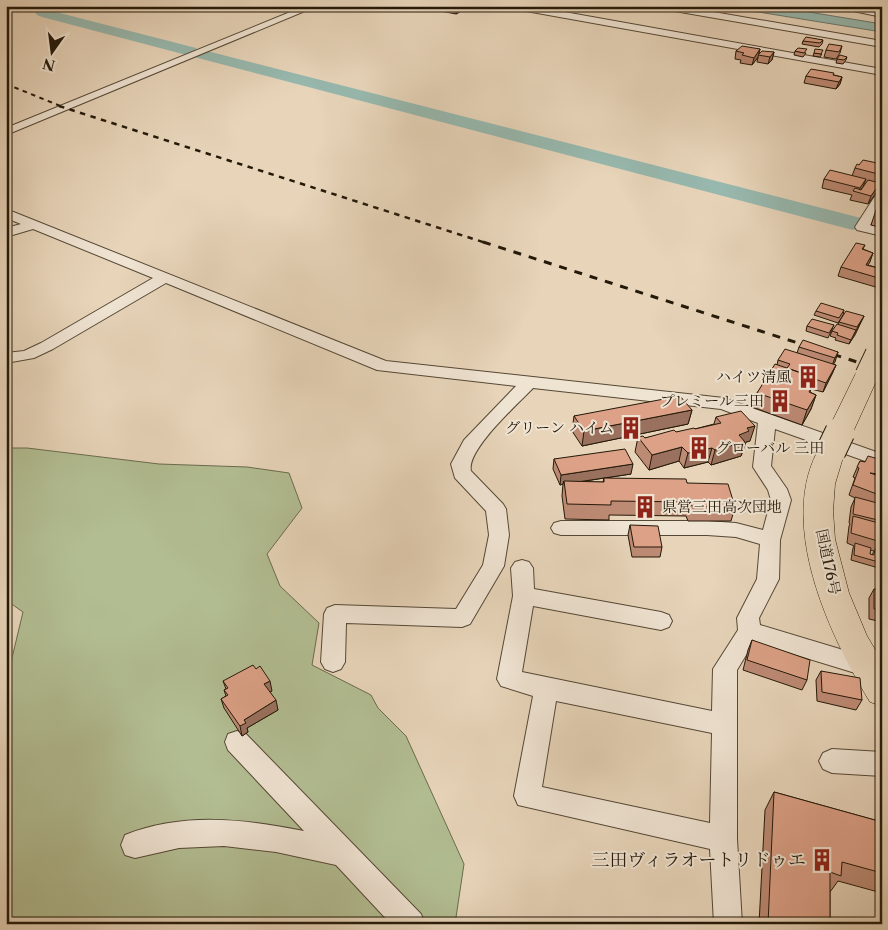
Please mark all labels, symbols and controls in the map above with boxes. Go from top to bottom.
north arrow [28,28,78,78]
text: N [41,54,57,75]
building icon: ハイツ清風 [795,364,821,390]
place label: ハイツ清風 [716,367,791,386]
building icon: プレミール三田 [767,388,793,414]
place label: プレミール三田 [660,391,764,410]
building icon: グリーン ハイム [618,415,644,441]
place label: グリーン ハイム [505,418,614,437]
building icon: グローバル 三田 [686,435,712,461]
place label: グローバル 三田 [716,438,824,457]
building icon: 県営三田高次団地 [632,494,658,520]
place label: 県営三田高次団地 [662,497,782,516]
street label: 国道176号 [812,527,845,597]
building icon: 三田ヴィラオートリドゥエ [809,847,835,873]
place label: 三田ヴィラオートリドゥエ [592,849,806,871]

